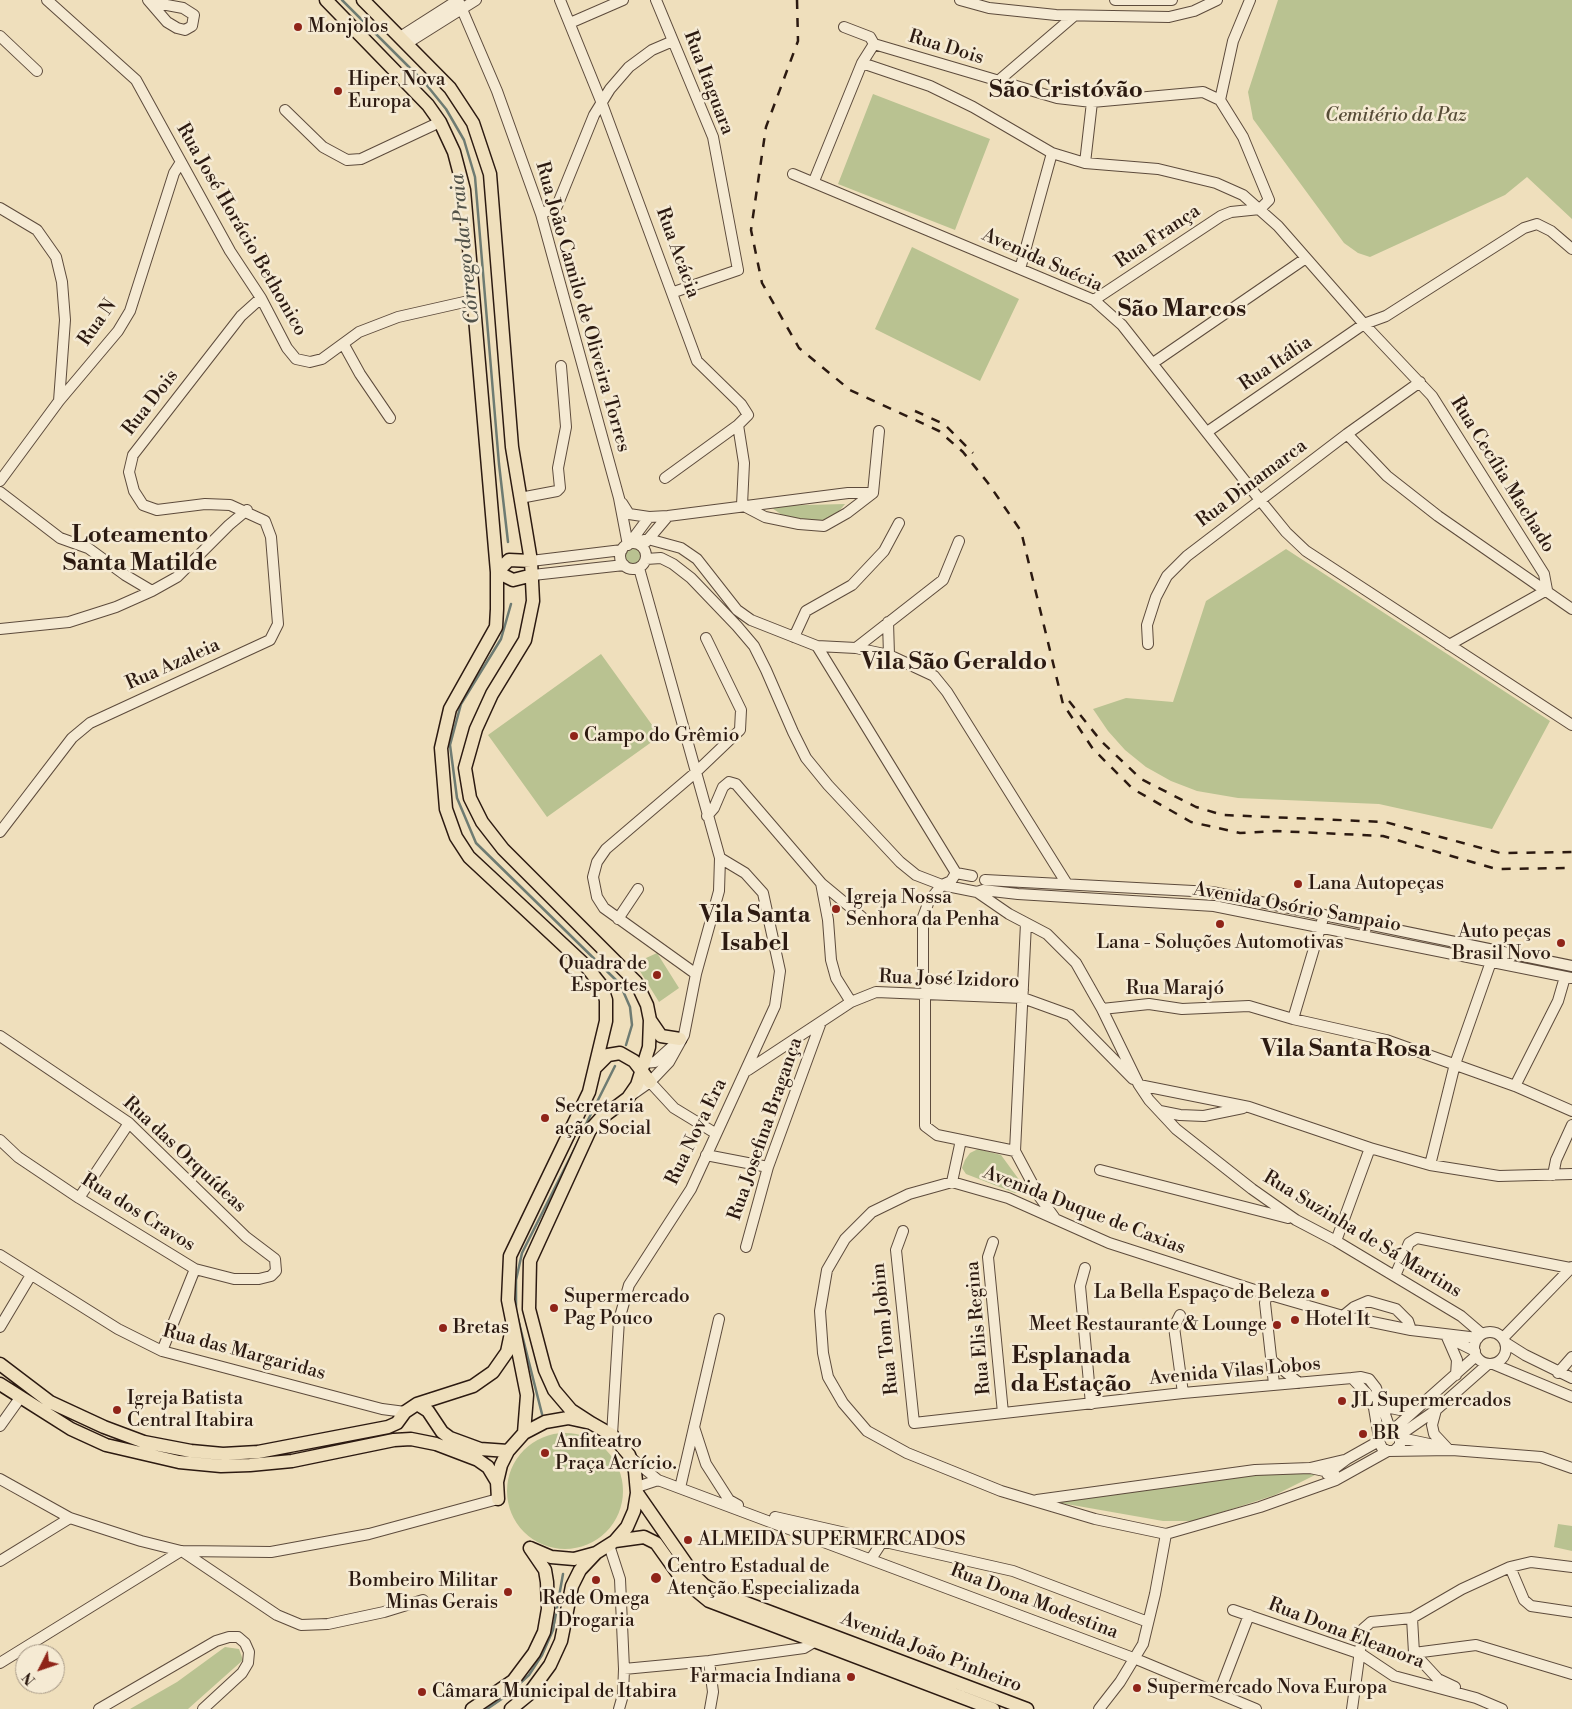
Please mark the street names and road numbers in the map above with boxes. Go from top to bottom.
street label: Rua Dois [906,26,986,70]
street label: Rua Itaguara [678,28,738,138]
street label: Rua José Horácio Bethonico [171,120,311,340]
street label: Rua João Camilo de Oliveira Torres [530,159,634,455]
street label: Rua França [1111,200,1205,274]
street label: Rua Acácia [650,205,704,301]
street label: Avenida Suécia [978,224,1106,298]
street label: Rua N [74,295,122,351]
street label: Rua Itália [1235,331,1317,397]
street label: Rua Dois [118,365,184,441]
street label: Rua Cecília Machado [1445,393,1559,557]
street label: Rua Dinamarca [1192,435,1312,533]
street label: Rua Azaleia [123,634,223,696]
street label: Avenida Osório Sampaio [1191,878,1403,938]
street label: Rua José Izidoro [878,966,1020,994]
street label: Rua Marajó [1126,978,1224,1000]
street label: Rua Josefina Bragança [724,1035,808,1223]
street label: Rua Nova Era [661,1075,733,1189]
street label: Rua das Orquídeas [118,1092,250,1218]
street label: Avenida Duque de Caxias [979,1162,1189,1260]
street label: Rua Suzinha de Sá Martins [1259,1167,1465,1303]
street label: Rua dos Cravos [77,1169,199,1257]
street label: Rua Elis Regina [962,1260,996,1396]
street label: Rua Tom Jobim [868,1262,904,1396]
street label: Rua das Margaridas [160,1320,328,1386]
street label: Avenida Vilas Lobos [1148,1353,1322,1391]
street label: Rua Dona Modestina [947,1559,1121,1645]
street label: Rua Dona Eleanora [1265,1594,1427,1674]
street label: Avenida João Pinheiro [837,1608,1025,1698]

